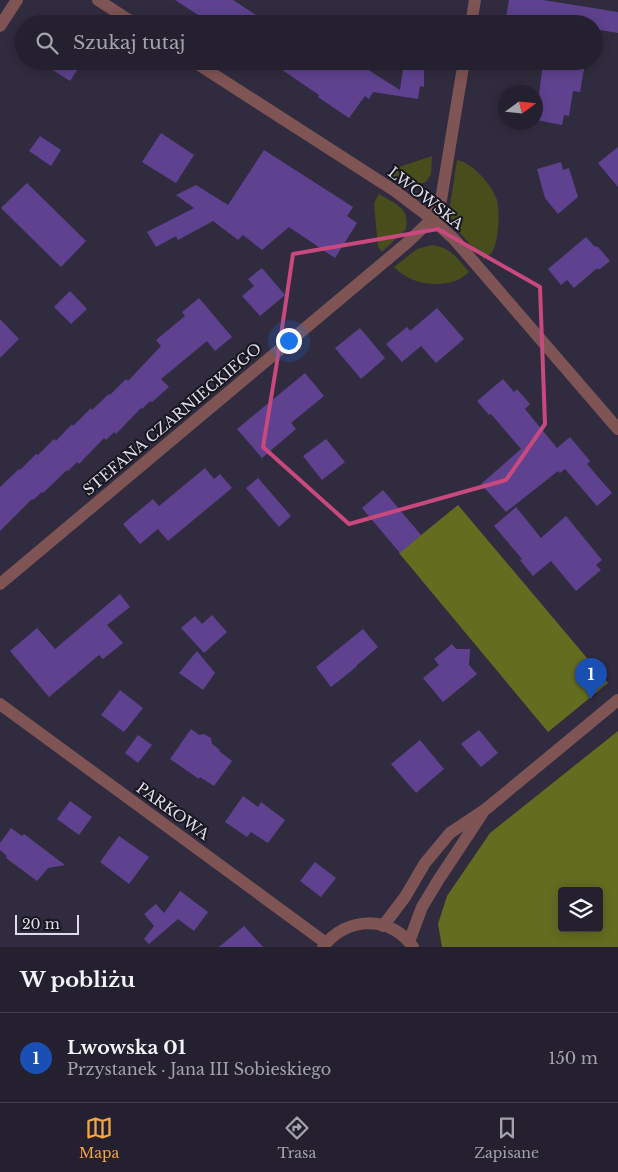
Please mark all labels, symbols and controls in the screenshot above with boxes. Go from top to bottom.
search box [15,15,603,70]
icon: search [33,29,61,57]
text: Szukaj tutaj [73,31,185,54]
north arrow [498,85,543,130]
street label: LWOWSKA [384,163,468,234]
your location [276,328,302,354]
street label: STEFANA CZARNIECKIEGO [79,339,265,499]
pin: 1 [575,658,607,699]
street label: PARKOWA [133,778,214,844]
map controls [558,887,603,932]
button: layers [558,887,603,932]
scale bar [15,912,79,935]
text: 20 m [22,915,60,933]
text: W pobliżu [20,967,135,993]
text: Lwowska 01 [67,1036,186,1059]
text: 1 [33,1048,39,1068]
text: 150 m [549,1048,598,1068]
text: Przystanek · Jana III Sobieskiego [67,1059,331,1079]
tab: Mapa [79,1114,119,1162]
tab: Trasa [277,1114,316,1162]
tab: Zapisane [474,1114,539,1162]

